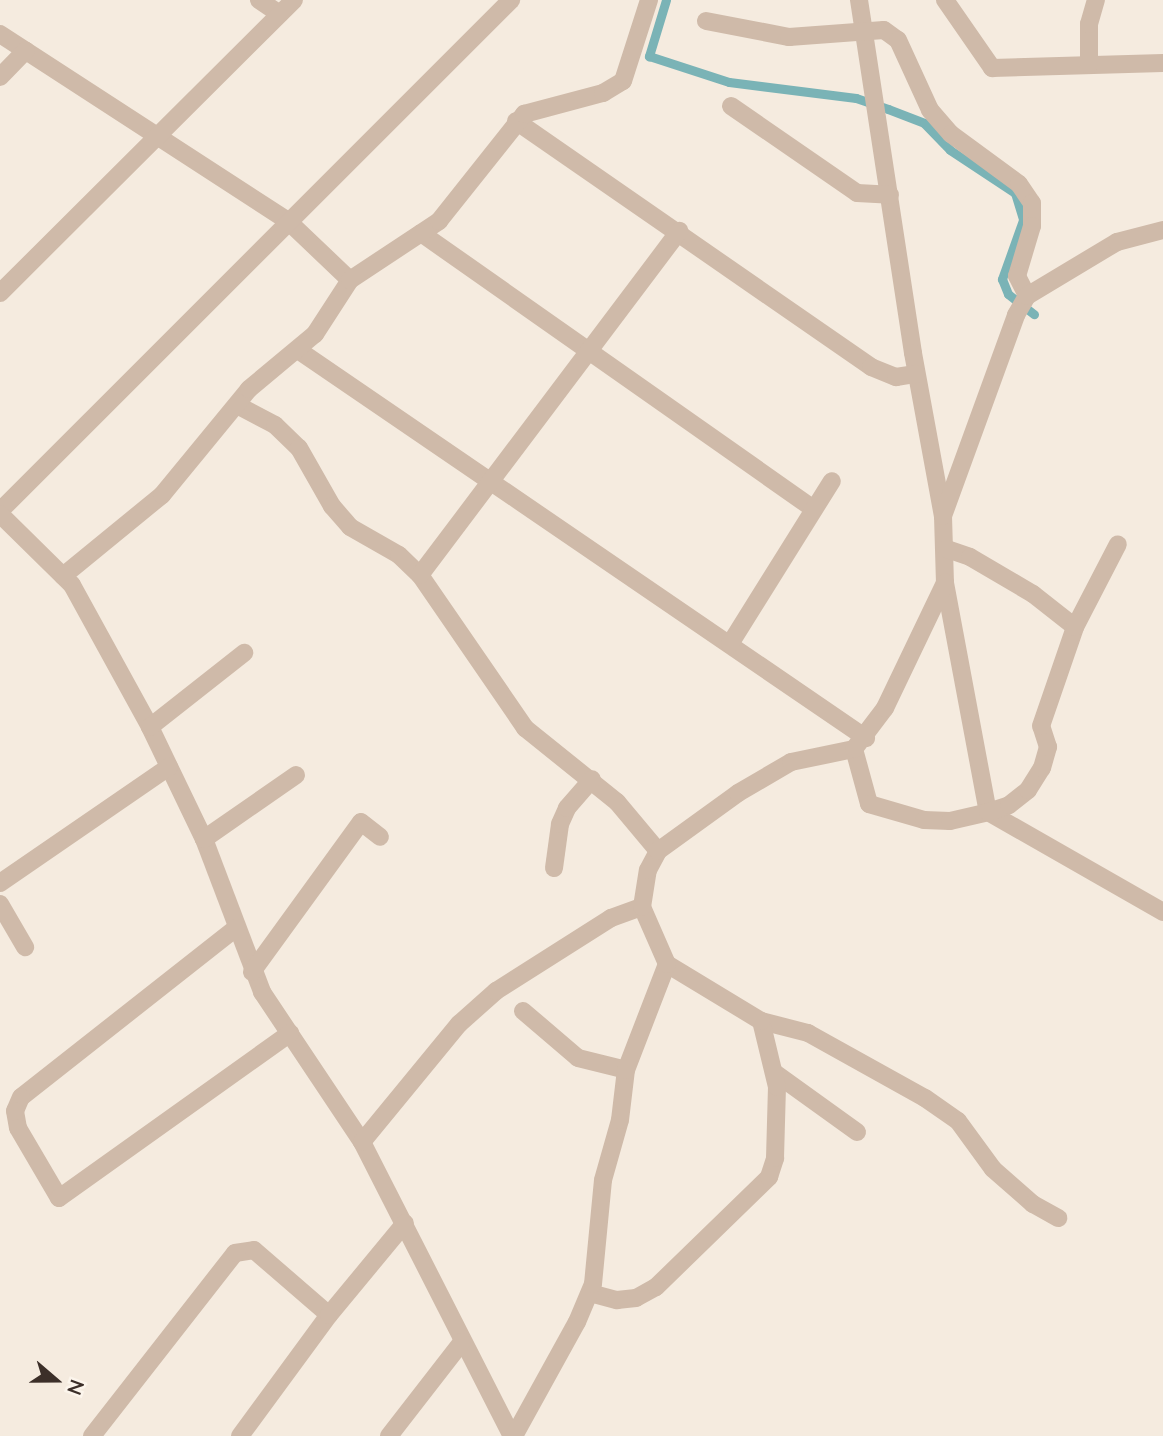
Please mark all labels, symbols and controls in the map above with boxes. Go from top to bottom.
north arrow [21,1345,91,1415]
text: N [63,1377,90,1398]

